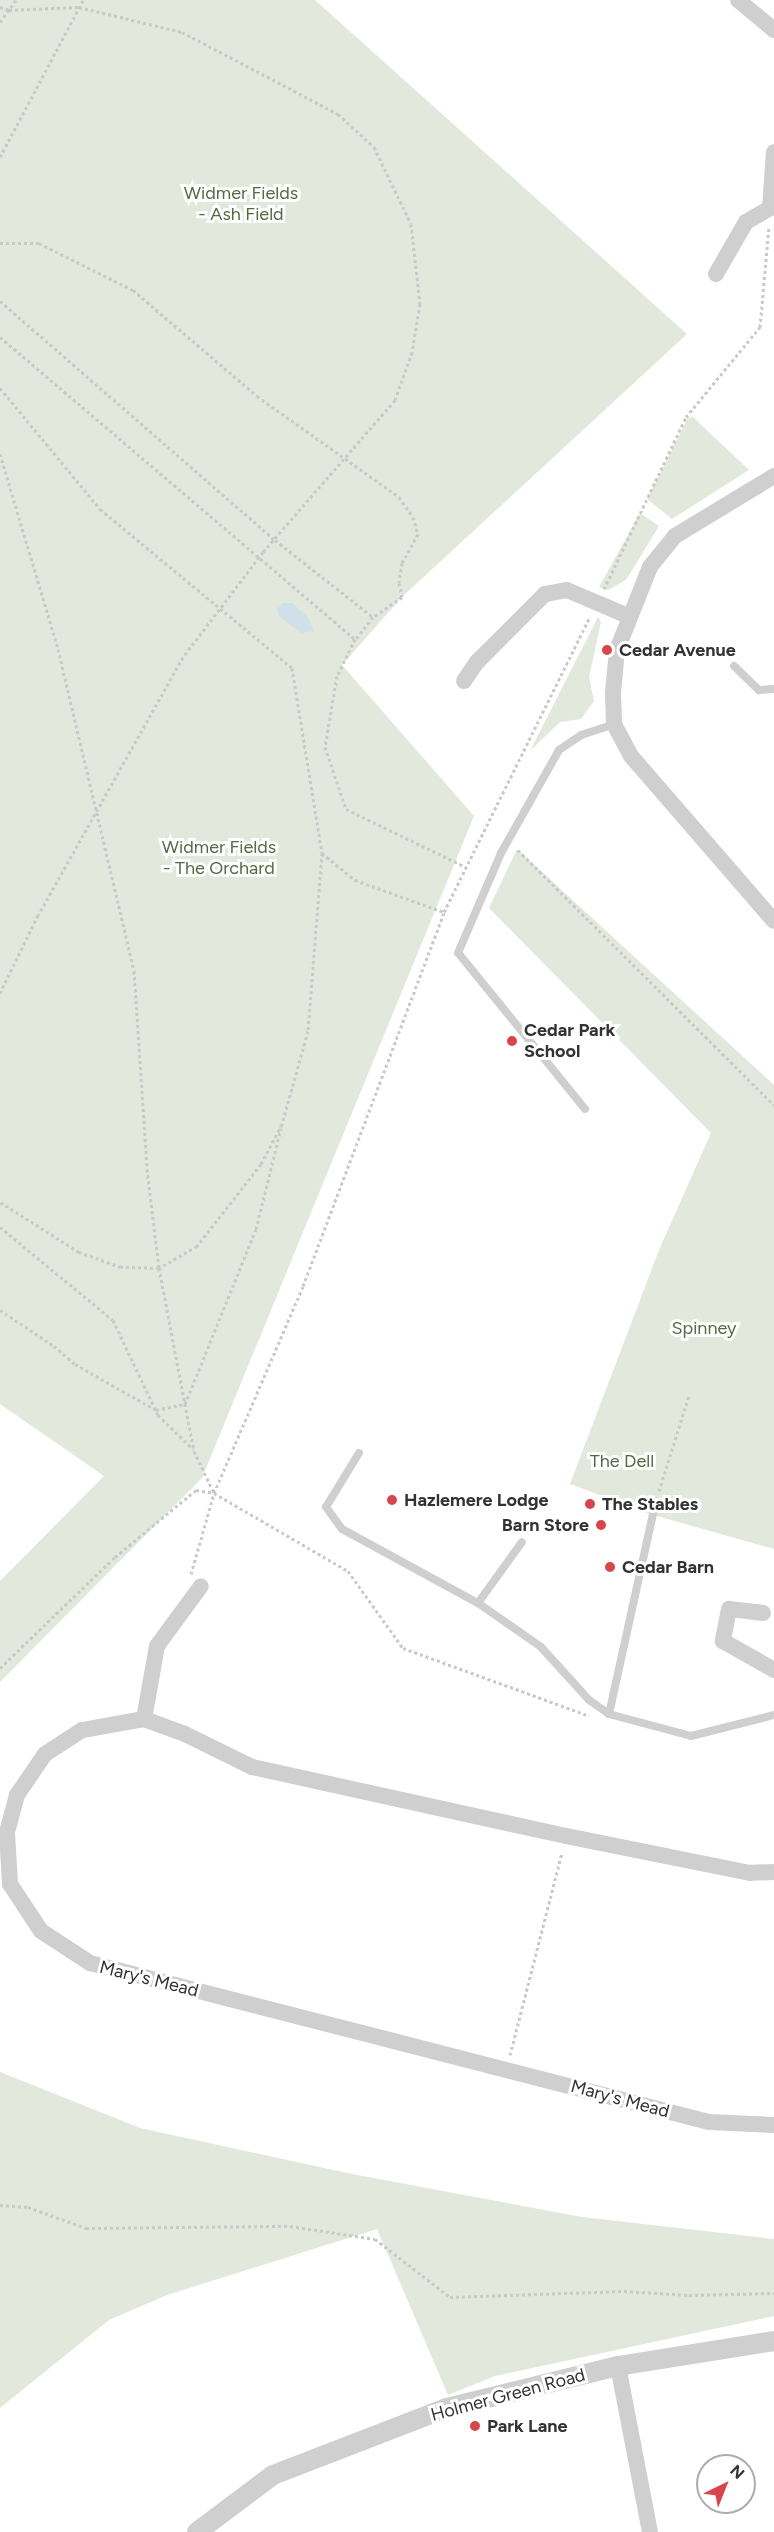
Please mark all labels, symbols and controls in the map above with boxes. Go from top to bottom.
park label: Widmer Fields - Ash Field [184,183,298,226]
place label: Cedar Avenue [619,639,736,661]
marker: Cedar Avenue [600,643,614,657]
park label: Widmer Fields - The Orchard [162,837,276,880]
place label: Cedar Park School [524,1020,615,1062]
marker: Cedar Park School [505,1034,519,1048]
park label: Spinney [671,1317,737,1339]
park label: The Dell [590,1450,654,1472]
place label: Hazlemere Lodge [404,1489,548,1511]
marker: Hazlemere Lodge [385,1493,399,1507]
place label: The Stables [602,1493,698,1515]
marker: The Stables [583,1497,597,1511]
place label: Barn Store [502,1514,589,1536]
marker: Barn Store [594,1518,608,1532]
place label: Cedar Barn [622,1556,714,1578]
marker: Cedar Barn [603,1560,617,1574]
street label: Mary's Mead [97,1956,201,2002]
street label: Mary's Mead [568,2075,672,2123]
street label: Holmer Green Road [428,2364,588,2426]
place label: Park Lane [487,2415,568,2437]
marker: Park Lane [468,2419,482,2433]
north arrow [696,2454,756,2514]
text: N [726,2461,748,2483]

